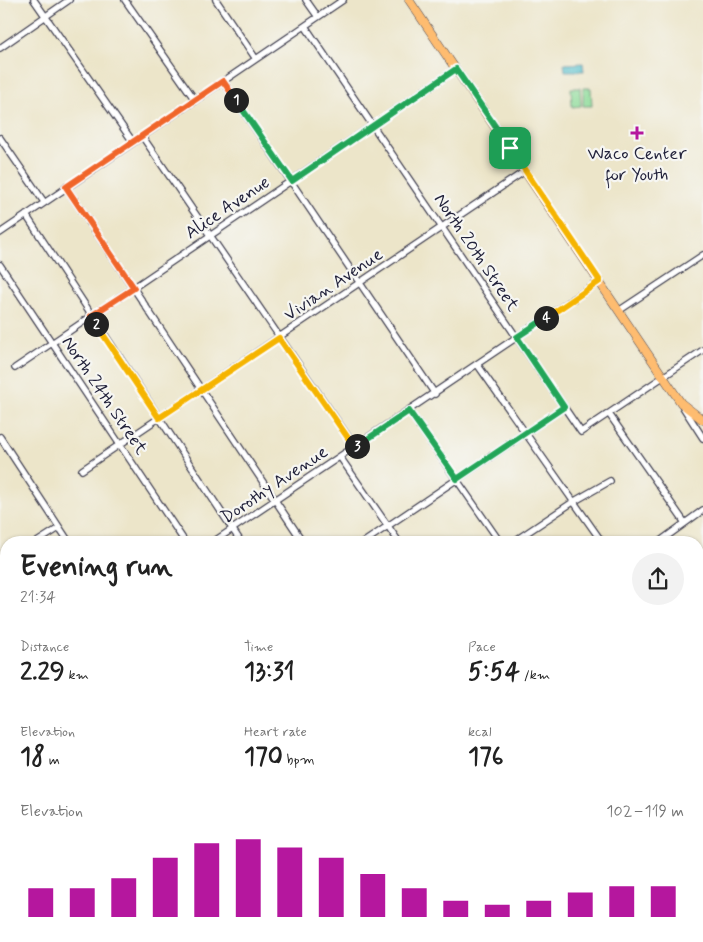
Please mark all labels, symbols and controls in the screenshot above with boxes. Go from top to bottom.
pin: 1 [224,88,248,112]
text: 1 [233,91,240,109]
marker: Waco Center for Youth [630,126,644,140]
pin [489,127,531,169]
icon: arrive [496,134,524,162]
place label: Waco Center for Youth [587,142,687,189]
street label: Alice Avenue [180,171,275,245]
street label: North 20th Street [428,189,525,317]
street label: Vivian Avenue [279,243,388,327]
pin: 4 [534,306,558,330]
text: 4 [542,309,551,327]
pin: 2 [84,312,108,336]
text: 2 [93,315,100,333]
street label: North 24th Street [56,332,153,460]
pin: 3 [344,434,370,458]
text: 3 [354,437,361,455]
street label: Dorothy Avenue [216,440,333,530]
text: Evening run [20,549,173,586]
button: share [632,553,684,605]
text: 21:34 [20,587,56,608]
text: Distance [20,638,69,656]
text: Time [244,638,273,656]
text: Pace [468,638,496,656]
text: 2.29 [20,656,65,689]
text: 13:31 [244,656,294,689]
text: 5:54 [468,656,520,689]
text: km [65,666,89,684]
text: /km [520,666,550,684]
text: Elevation [20,723,75,741]
text: Heart rate [244,723,307,741]
text: kcal [468,723,492,741]
text: 18 [20,741,45,774]
text: 170 [244,741,283,774]
text: 176 [468,741,504,774]
text: m [45,751,60,769]
text: bpm [283,751,315,769]
text: Elevation [20,801,83,822]
text: 102–119 m [606,801,684,822]

